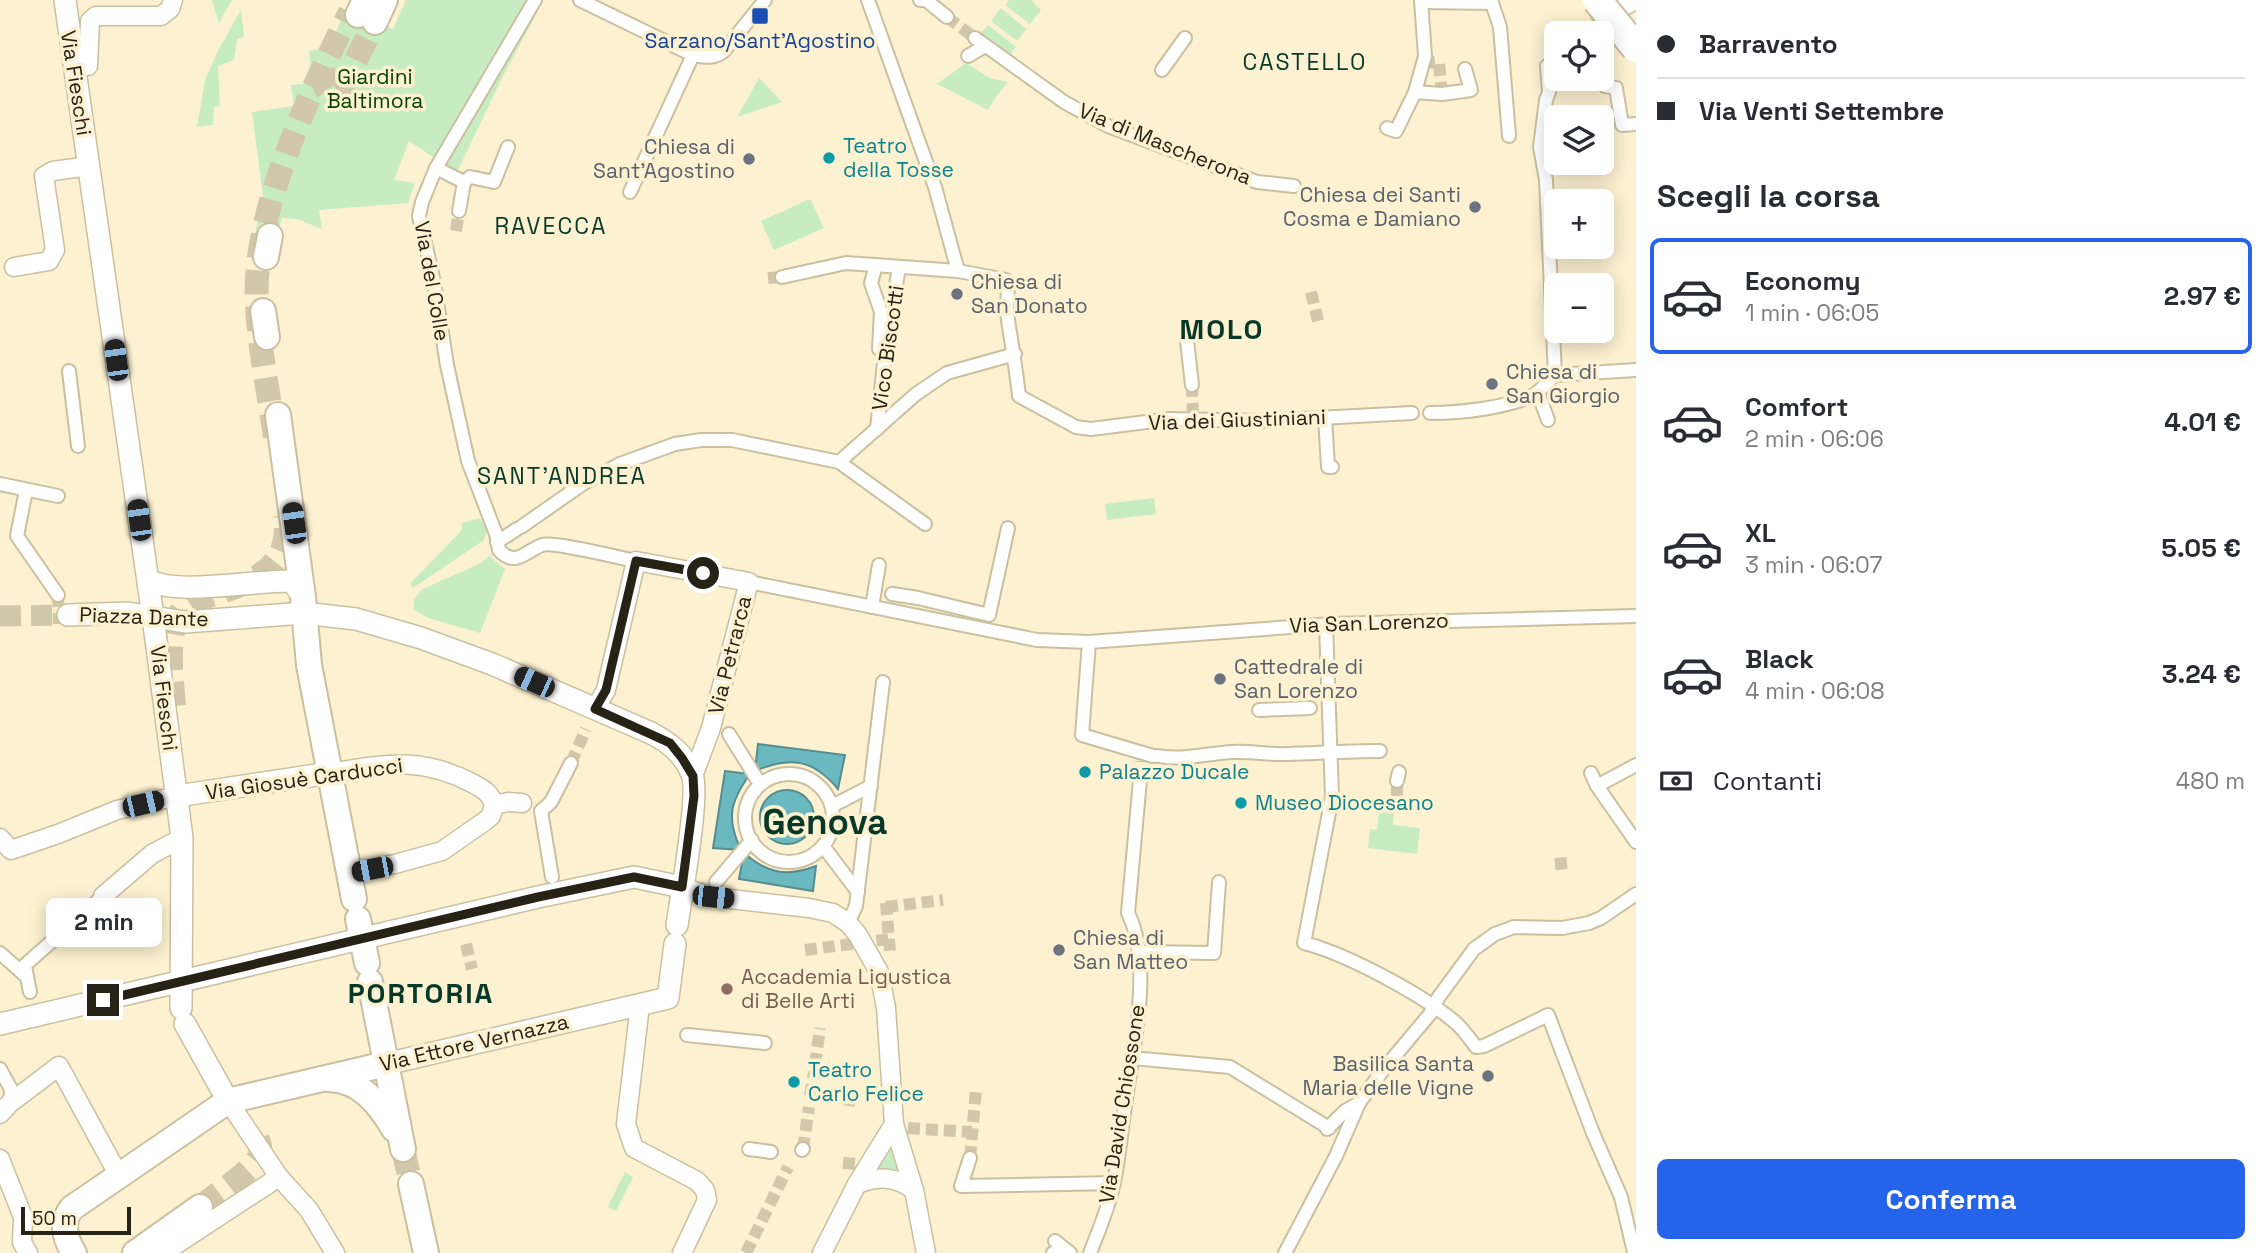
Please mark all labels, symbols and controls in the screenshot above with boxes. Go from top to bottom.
marker: Sarzano/Sant'Agostino [750,6,770,26]
map controls [1544,21,1614,343]
button: locate [1544,21,1614,91]
place label: Sarzano/Sant'Agostino [645,27,875,54]
text: Barravento [1699,27,1838,61]
street label: Via Fieschi [55,28,98,137]
district label: CASTELLO [1243,47,1367,77]
park label: Giardini Baltimora [327,63,423,114]
text: Via Venti Settembre [1699,94,1944,128]
street label: Via di Mascherona [1075,97,1256,191]
button: layers [1544,105,1614,175]
place label: Teatro della Tosse [843,132,954,183]
place label: Chiesa di Sant'Agostino [593,133,735,184]
marker: Teatro della Tosse [821,150,837,166]
marker: Chiesa di Sant'Agostino [741,151,757,167]
text: Scegli la corsa [1657,176,1880,216]
place label: Chiesa dei Santi Cosma e Damiano [1283,181,1461,232]
button: + [1544,189,1614,259]
marker: Chiesa dei Santi Cosma e Damiano [1467,199,1483,215]
district label: RAVECCA [495,211,607,241]
street label: Via del Colle [409,219,456,343]
text: Economy [1745,264,1861,298]
icon: car [1661,265,1724,328]
place label: Chiesa di San Donato [971,268,1088,319]
button: − [1544,273,1614,343]
text: 2.97 € [2164,279,2241,313]
street label: Vico Biscotti [865,284,910,412]
marker: Chiesa di San Donato [949,286,965,302]
text: 1 min · 06:05 [1745,298,1879,328]
district label: MOLO [1179,311,1265,347]
car [103,338,130,382]
place label: Chiesa di San Giorgio [1506,358,1620,409]
marker: Chiesa di San Giorgio [1484,376,1500,392]
text: Comfort [1745,390,1848,424]
icon: car [1661,391,1724,454]
street label: Via dei Giustiniani [1148,403,1326,436]
text: 4.01 € [2164,405,2241,439]
text: 2 min · 06:06 [1745,424,1884,454]
district label: SANT'ANDREA [477,461,647,491]
car [126,498,153,542]
car [281,501,308,545]
text: XL [1745,516,1776,550]
icon: car [1661,517,1724,580]
text: 5.05 € [2161,531,2241,565]
text: 3 min · 06:07 [1745,550,1882,580]
route start [687,557,719,589]
street label: Via Petrarca [702,593,757,717]
street label: Piazza Dante [79,601,209,632]
street label: Via San Lorenzo [1289,606,1449,639]
text: Black [1745,642,1814,676]
icon: car [1661,643,1724,706]
street label: Via Fieschi [145,644,184,752]
place label: Cattedrale di San Lorenzo [1234,653,1363,704]
text: 3.24 € [2162,657,2241,691]
car [511,664,558,700]
marker: Cattedrale di San Lorenzo [1212,671,1228,687]
text: 4 min · 06:08 [1745,676,1885,706]
street label: Via Giosuè Carducci [203,751,404,806]
place label: Palazzo Ducale [1099,758,1250,785]
icon: cash [1657,762,1695,800]
marker: Palazzo Ducale [1077,764,1093,780]
text: Contanti [1713,764,1822,798]
text: 480 m [2176,766,2245,796]
car [121,789,166,819]
place label: Museo Diocesano [1255,789,1434,816]
marker: Museo Diocesano [1233,795,1249,811]
district label: Genova [763,800,887,844]
car [350,855,395,883]
car [692,884,735,910]
callout: 2 min [45,898,161,948]
text: 2 min [74,907,134,937]
place label: Chiesa di San Matteo [1073,924,1188,975]
marker: Chiesa di San Matteo [1051,942,1067,958]
place label: Accademia Ligustica di Belle Arti [741,963,951,1014]
district label: PORTORIA [348,975,494,1011]
marker: Accademia Ligustica di Belle Arti [719,981,735,997]
route end [87,984,119,1016]
street label: Via David Chiossone [1092,1002,1151,1205]
street label: Via Ettore Vernazza [377,1008,571,1077]
place label: Basilica Santa Maria delle Vigne [1303,1050,1474,1101]
place label: Teatro Carlo Felice [808,1056,924,1107]
marker: Basilica Santa Maria delle Vigne [1480,1068,1496,1084]
marker: Teatro Carlo Felice [786,1074,802,1090]
button: Conferma [1657,1159,2245,1239]
scale bar [21,1204,131,1236]
text: 50 m [32,1206,77,1231]

